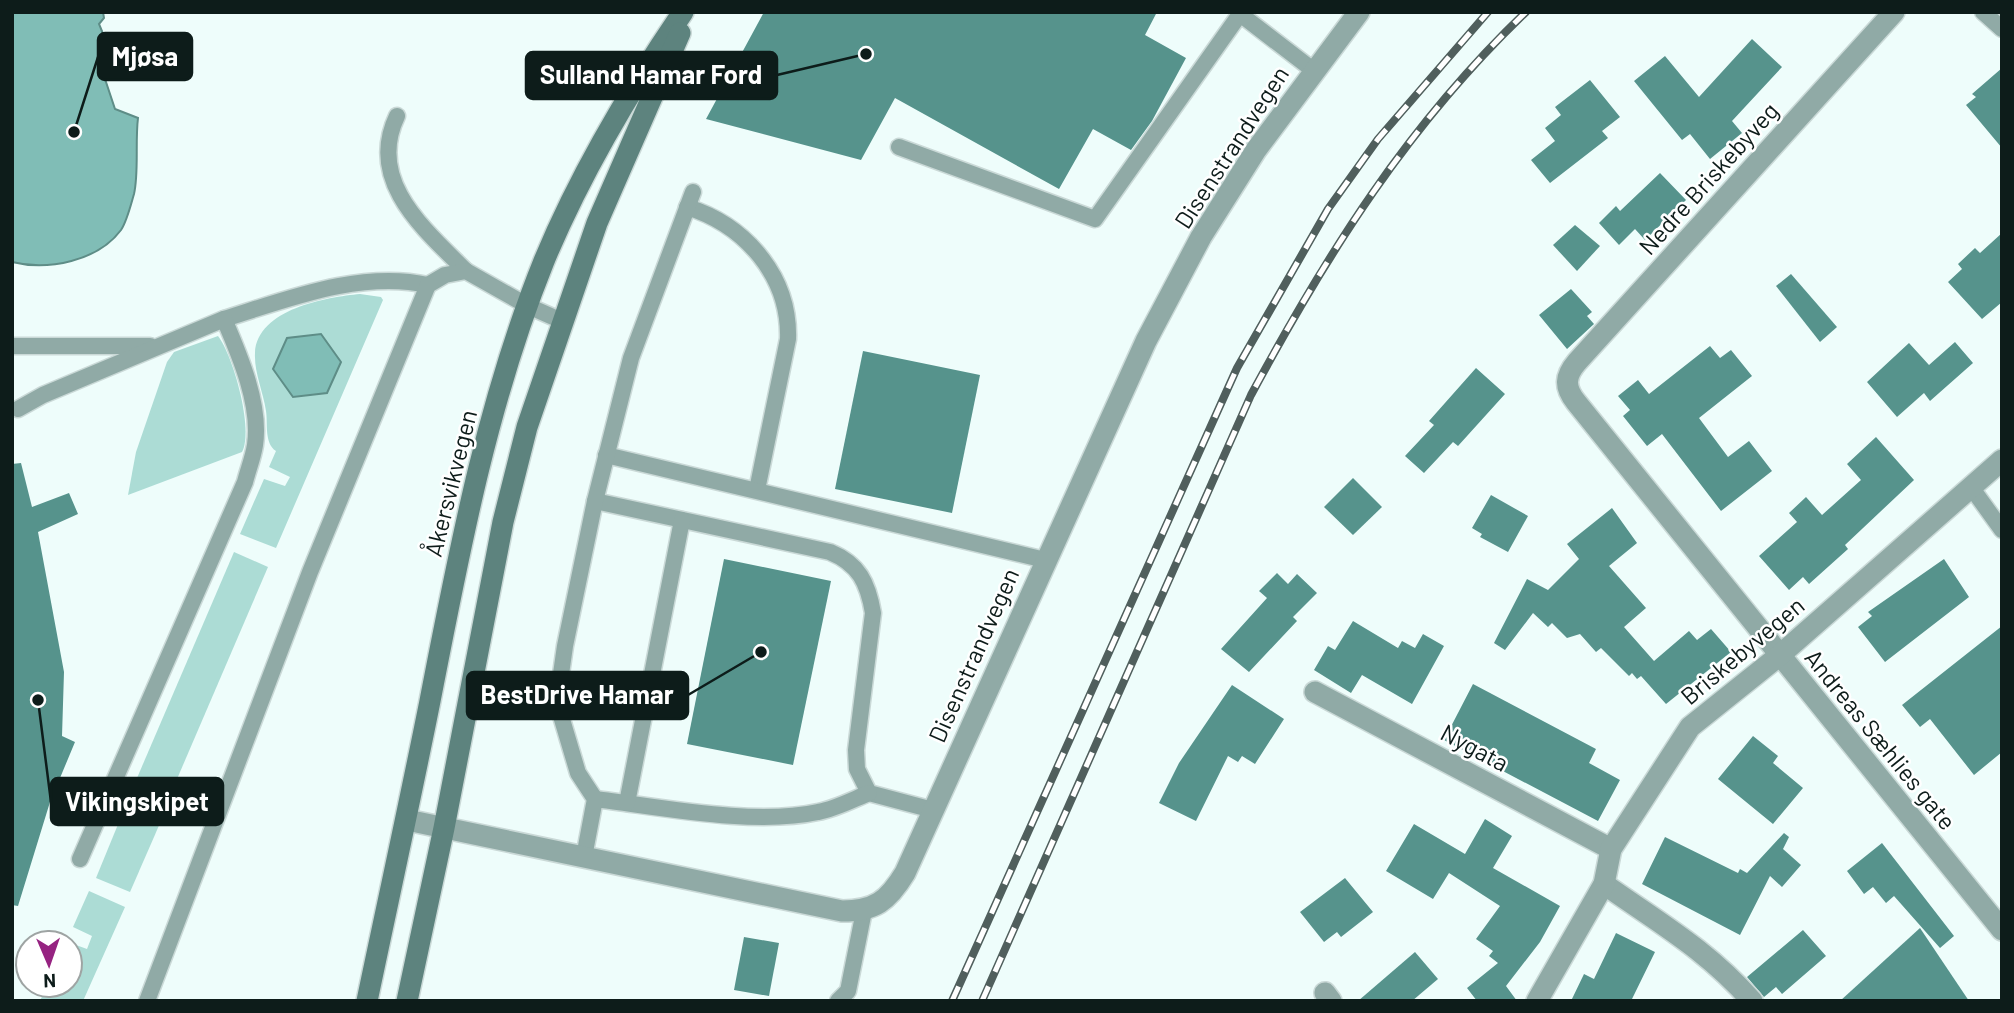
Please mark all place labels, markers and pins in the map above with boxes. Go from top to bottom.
callout: Mjøsa [98,33,192,80]
callout: Sulland Hamar Ford [526,52,777,99]
callout: BestDrive Hamar [467,672,688,719]
callout: Vikingskipet [51,778,223,825]

